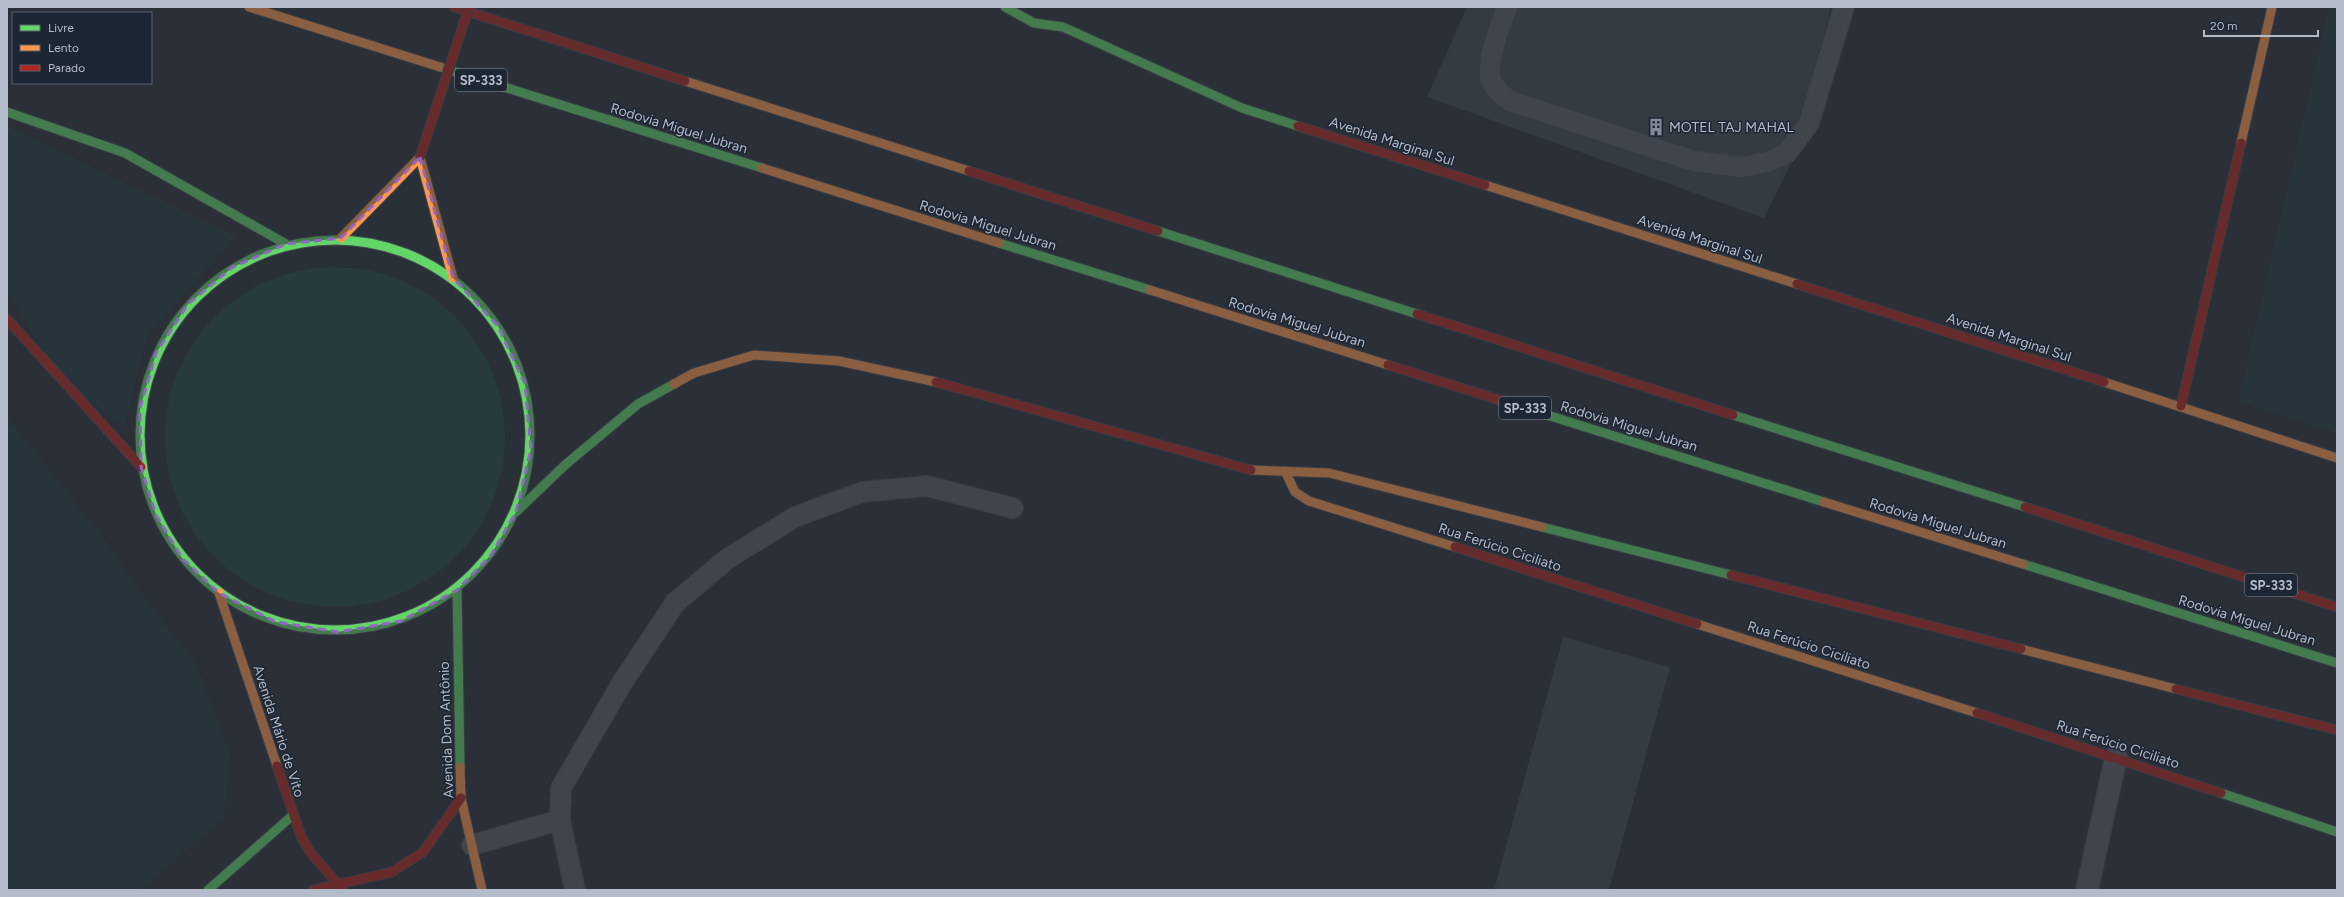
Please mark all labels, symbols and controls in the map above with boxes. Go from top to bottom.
legend [12,12,152,84]
scale bar [2204,12,2318,38]
text: 20 m [2210,19,2238,33]
text: Livre [48,21,74,35]
text: Lento [48,41,79,55]
text: Parado [48,61,85,75]
road number: SP-333 [455,69,507,91]
street label: Rodovia Miguel Jubran [608,100,750,157]
street label: Avenida Marginal Sul [1327,113,1456,170]
building icon: MOTEL TAJ MAHAL [1646,117,1666,137]
place label: MOTEL TAJ MAHAL [1669,119,1795,136]
street label: Rodovia Miguel Jubran [917,197,1059,254]
street label: Avenida Marginal Sul [1635,211,1764,268]
street label: Rodovia Miguel Jubran [1226,294,1368,351]
street label: Avenida Marginal Sul [1944,309,2073,366]
road number: SP-333 [1499,397,1551,419]
street label: Rodovia Miguel Jubran [1558,398,1700,455]
street label: Rodovia Miguel Jubran [1867,495,2009,552]
street label: Rua Ferúcio Ciciliato [1436,520,1563,575]
road number: SP-333 [2245,574,2297,596]
street label: Rodovia Miguel Jubran [2176,592,2318,649]
street label: Rua Ferúcio Ciciliato [1745,618,1872,673]
street label: Avenida Dom Antônio [436,661,457,799]
street label: Avenida Mário de Vito [249,663,308,799]
street label: Rua Ferúcio Ciciliato [2054,717,2181,772]

